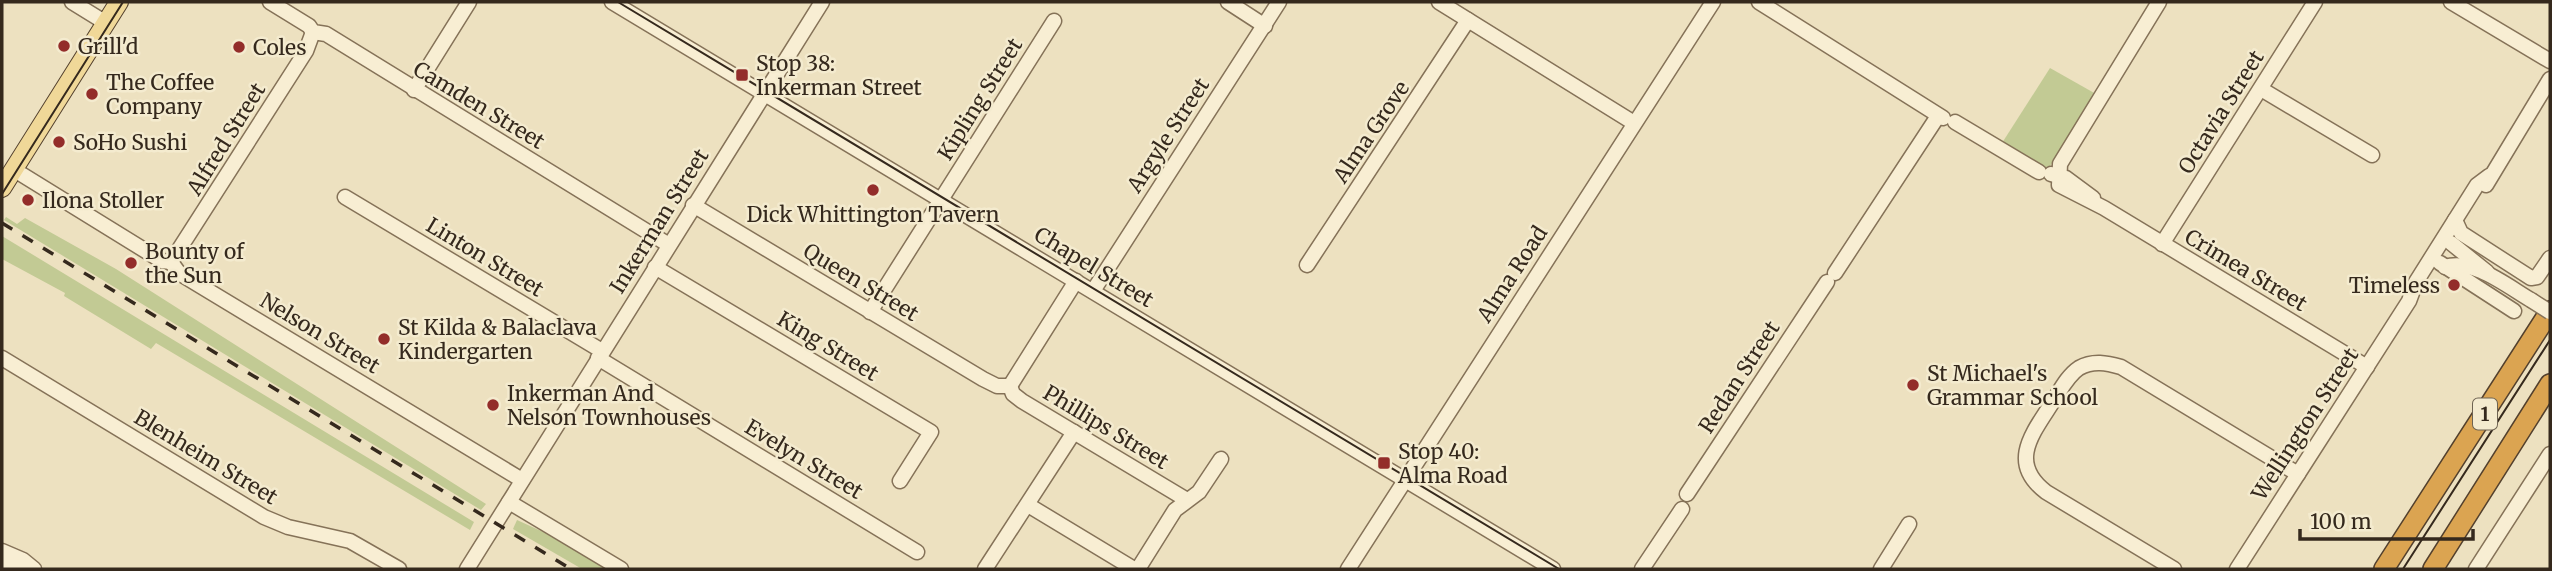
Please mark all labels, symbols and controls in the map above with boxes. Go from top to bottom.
place label: Grill'd [78,33,139,60]
street label: Kipling Street [932,33,1028,165]
place label: Coles [253,34,307,61]
marker: Grill'd [56,38,72,54]
marker: Coles [231,39,247,55]
street label: Octavia Street [2172,45,2270,179]
place label: Stop 38: Inkerman Street [756,50,922,101]
street label: Camden Street [408,55,550,155]
marker: Stop 38: Inkerman Street [734,67,750,83]
place label: The Coffee Company [106,69,214,120]
street label: Argyle Street [1120,73,1215,198]
street label: Alma Grove [1326,76,1415,189]
street label: Alfred Street [180,78,271,201]
marker: The Coffee Company [84,86,100,102]
place label: SoHo Sushi [73,129,187,156]
marker: SoHo Sushi [51,134,67,150]
street label: Inkerman Street [604,144,714,298]
marker: Dick Whittington Tavern [865,182,881,198]
place label: Ilona Stoller [42,187,164,214]
marker: Ilona Stoller [20,192,36,208]
place label: Dick Whittington Tavern [746,201,1000,228]
street label: Linton Street [421,211,549,303]
street label: Alma Road [1470,220,1553,328]
street label: Chapel Street [1029,221,1159,313]
street label: Crimea Street [2180,223,2312,317]
street label: Queen Street [798,237,924,327]
place label: Bounty of the Sun [145,238,245,289]
marker: Bounty of the Sun [123,255,139,271]
place label: Timeless [2349,272,2440,299]
marker: Timeless [2446,277,2462,293]
street label: Nelson Street [255,287,385,379]
street label: King Street [772,305,884,387]
place label: St Kilda & Balaclava Kindergarten [398,314,597,365]
street label: Redan Street [1693,316,1785,438]
marker: St Kilda & Balaclava Kindergarten [376,331,392,347]
street label: Wellington Street [2245,343,2364,506]
place label: St Michael's Grammar School [1927,360,2099,411]
marker: St Michael's Grammar School [1905,377,1921,393]
street label: Phillips Street [1038,379,1174,475]
place label: Inkerman And Nelson Townhouses [507,380,711,431]
marker: Inkerman And Nelson Townhouses [485,397,501,413]
road number: 1 [2473,398,2497,430]
street label: Blenheim Street [129,404,283,510]
street label: Evelyn Street [740,413,868,505]
place label: Stop 40: Alma Road [1397,438,1508,489]
marker: Stop 40: Alma Road [1376,455,1392,471]
scale bar [2300,498,2473,542]
text: 100 m [2310,508,2372,535]

